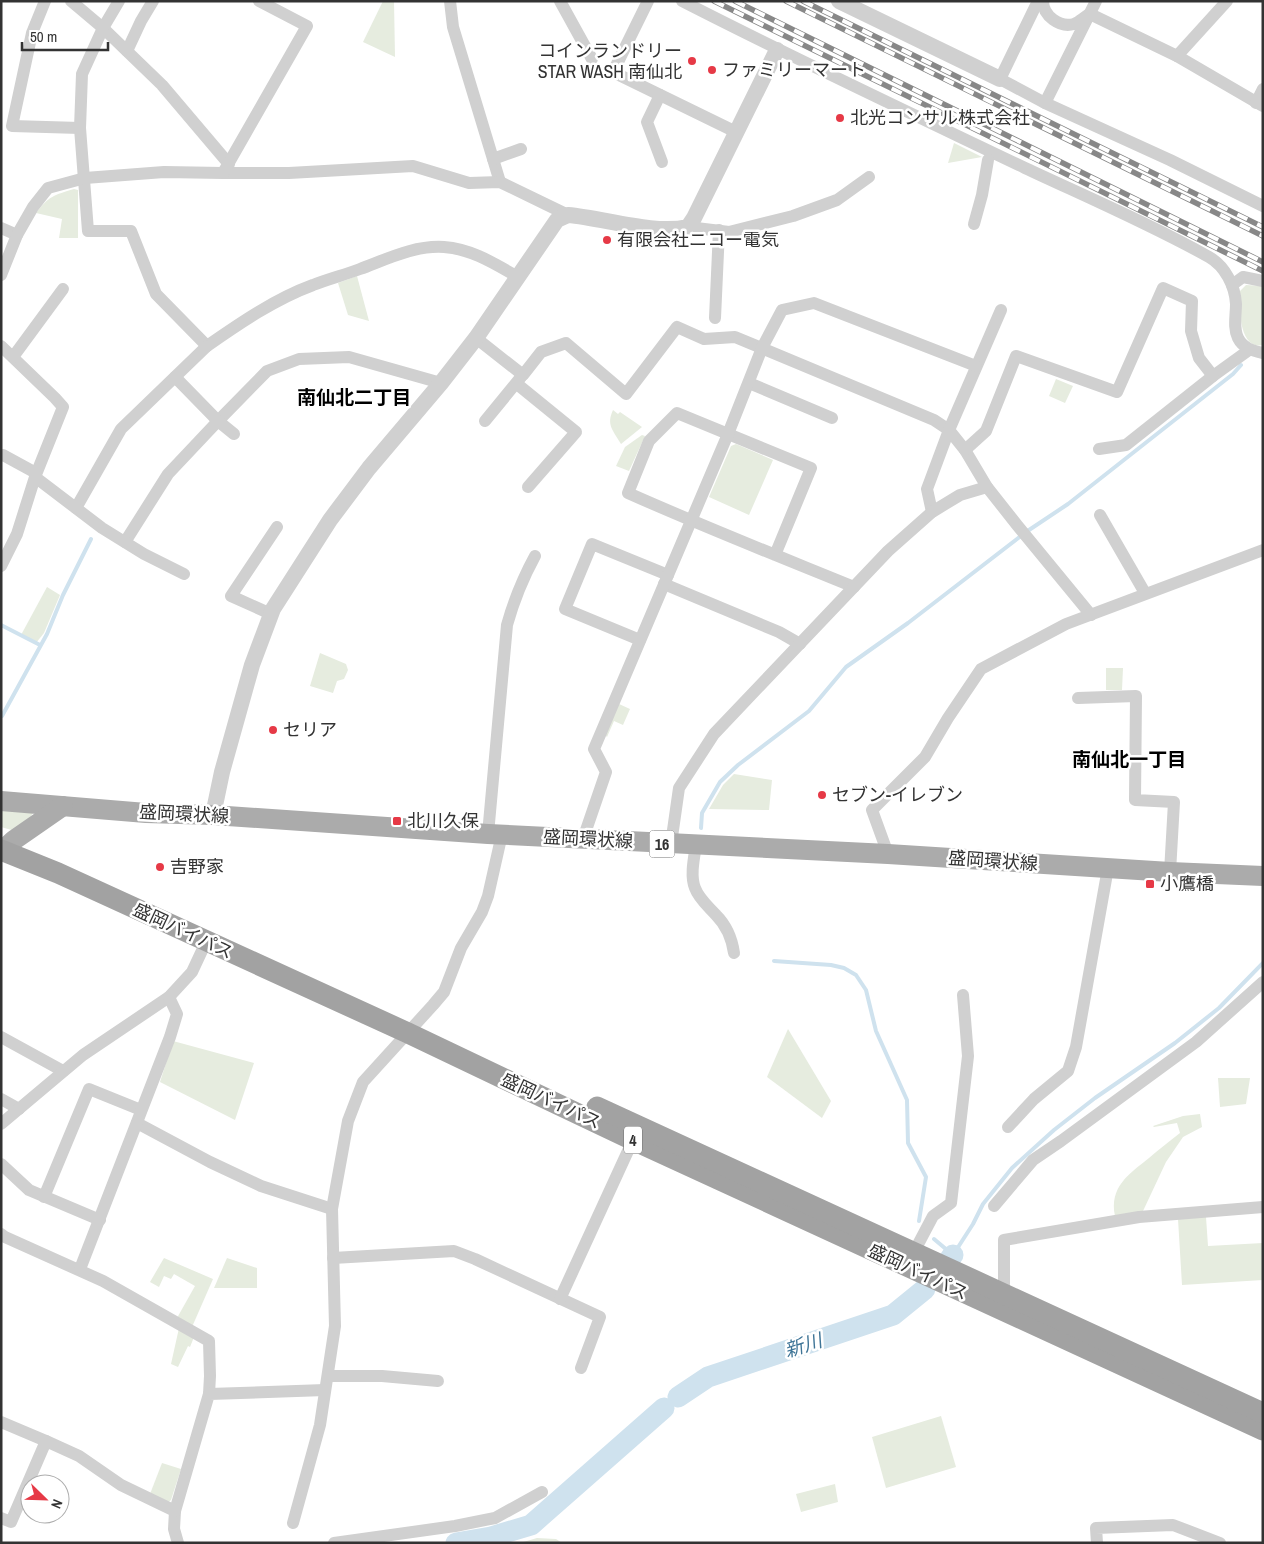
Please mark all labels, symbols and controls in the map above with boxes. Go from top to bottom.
scale bar [22,20,109,52]
text: 50 m [30,26,57,47]
place label: コインランドリー STAR WASH 南仙北 [538,38,682,84]
marker: コインランドリー STAR WASH 南仙北 [686,55,698,67]
place label: ファミリーマート [722,57,866,82]
marker: ファミリーマート [706,64,718,76]
place label: 北光コンサル株式会社 [850,105,1030,130]
marker: 北光コンサル株式会社 [834,112,846,124]
place label: 有限会社ニコー電気 [617,227,779,252]
marker: 有限会社ニコー電気 [601,234,613,246]
district label: 南仙北二丁目 [297,384,411,410]
place label: セリア [283,717,337,742]
marker: セリア [267,724,279,736]
district label: 南仙北一丁目 [1072,746,1186,772]
place label: セブン-イレブン [832,782,963,807]
marker: セブン-イレブン [816,789,828,801]
street label: 盛岡環状線 [138,799,230,828]
place label: 北川久保 [407,808,479,833]
marker: 北川久保 [391,815,403,827]
street label: 盛岡環状線 [542,824,634,853]
road number: 16 [650,831,674,858]
street label: 盛岡環状線 [947,845,1039,876]
place label: 吉野家 [170,854,224,879]
marker: 吉野家 [154,861,166,873]
place label: 小鷹橋 [1160,871,1214,896]
marker: 小鷹橋 [1144,878,1156,890]
street label: 盛岡バイパス [129,896,237,965]
street label: 盛岡バイパス [497,1066,605,1135]
road number: 4 [624,1126,642,1154]
street label: 盛岡バイパス [864,1237,972,1306]
water label: 新川 [781,1326,827,1363]
north arrow [20,1474,70,1524]
text: N [47,1497,67,1511]

